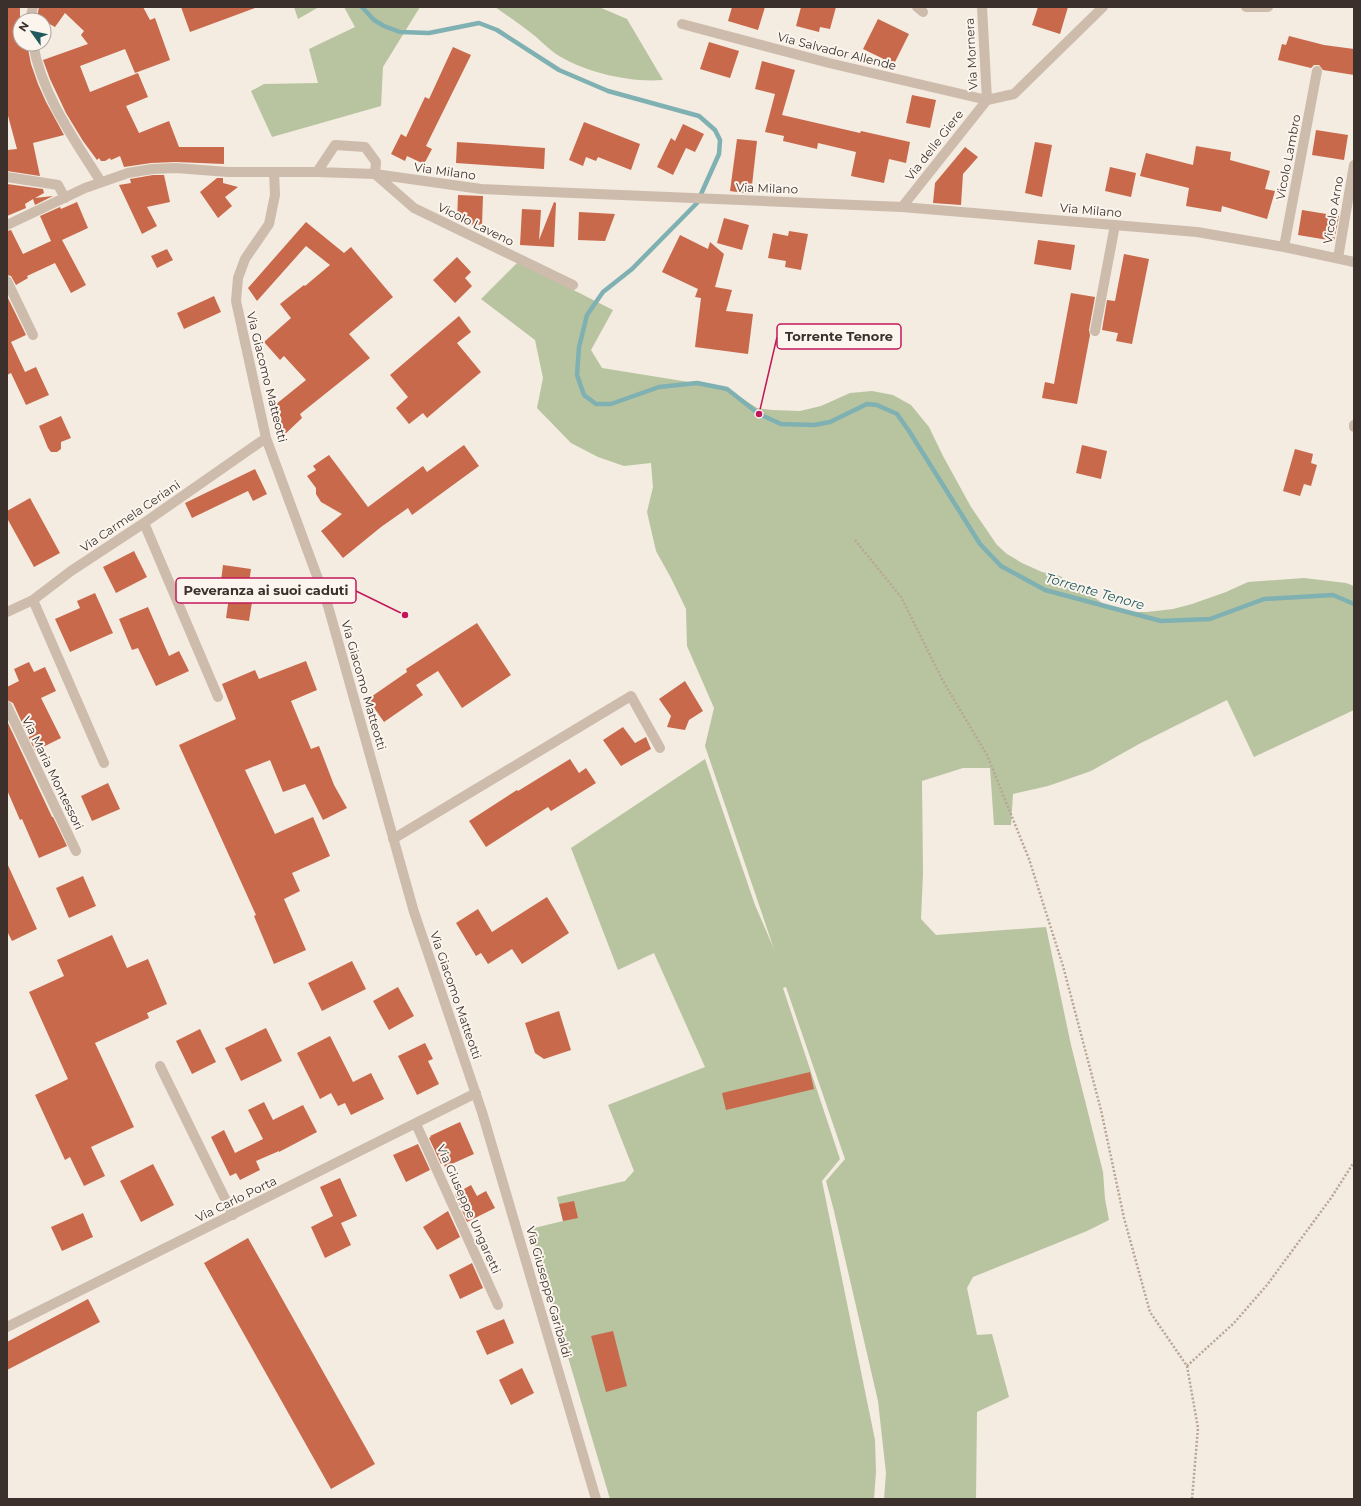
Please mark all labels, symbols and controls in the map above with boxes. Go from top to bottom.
north arrow [12,12,52,52]
street label: Via Mornera [962,18,980,90]
text: N [15,19,32,34]
street label: Via Salvador Allende [776,29,898,73]
street label: Via delle Giere [902,107,966,183]
street label: Vicolo Lambro [1272,113,1304,201]
street label: Via Milano [413,159,477,183]
street label: Vicolo Arno [1320,175,1346,245]
street label: Via Milano [736,179,798,197]
street label: Vicolo Laveno [436,199,516,249]
street label: Via Milano [1059,200,1123,220]
street label: Via Giacomo Matteotti [243,310,291,444]
callout: Torrente Tenore [777,324,901,349]
text: Torrente Tenore [785,328,893,344]
street label: Via Carmela Ceriani [77,477,183,555]
water label: Torrente Tenore [1044,569,1147,613]
callout: Peveranza ai suoi caduti [176,578,356,603]
text: Peveranza ai suoi caduti [184,582,349,598]
street label: Via Giacomo Matteotti [338,618,390,752]
street label: Via Maria Montessori [19,714,87,832]
street label: Via Giacomo Matteotti [427,929,485,1061]
street label: Via Giuseppe Ungaretti [434,1142,504,1276]
street label: Via Carlo Porta [193,1173,279,1225]
street label: Via Giuseppe Garibaldi [523,1225,575,1359]

